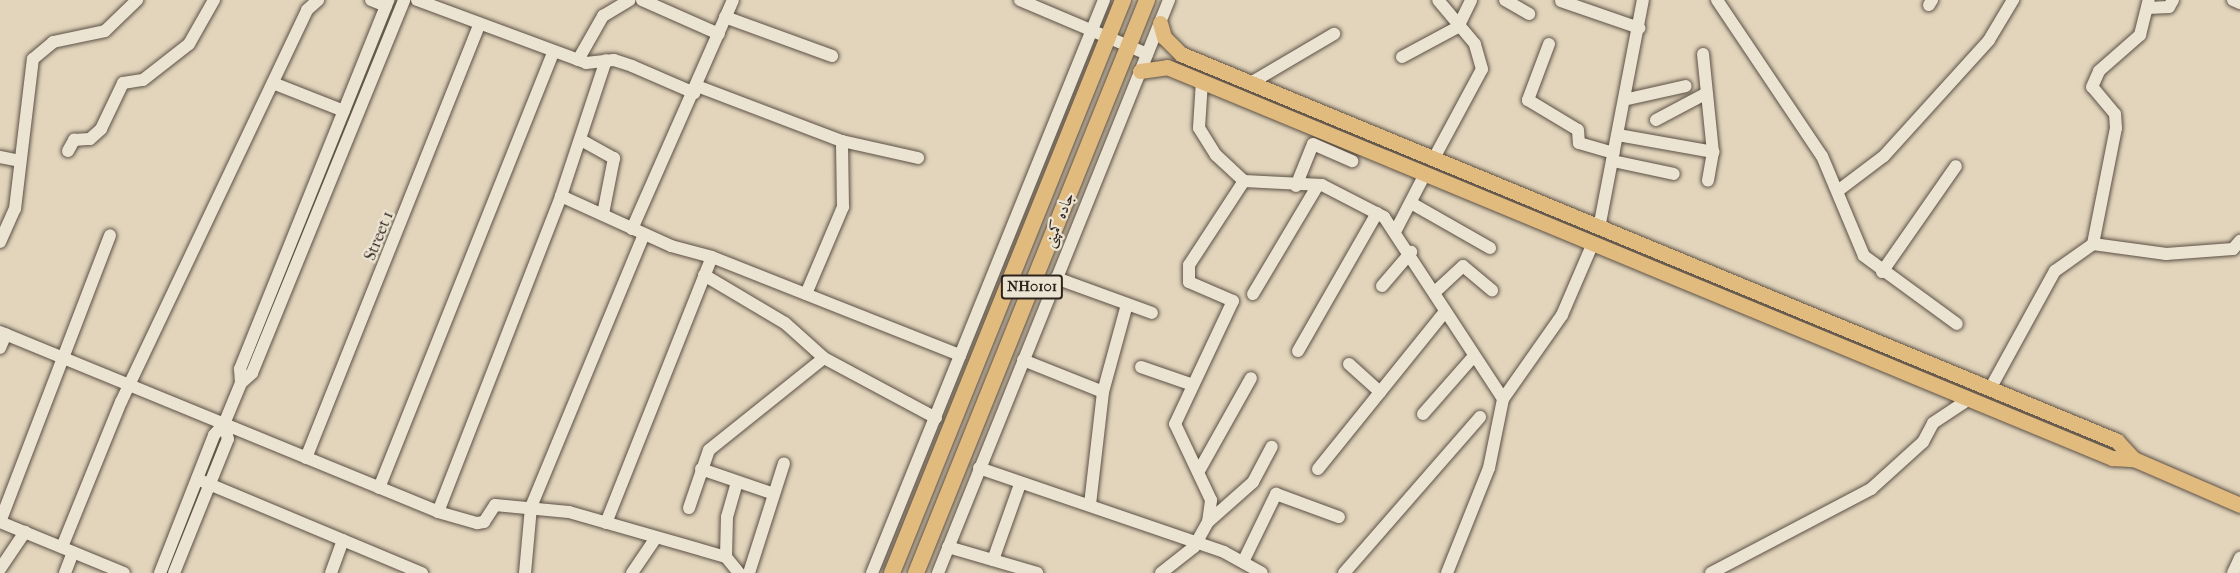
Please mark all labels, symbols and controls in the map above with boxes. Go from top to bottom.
street label: جاده کمپنی [1039,190,1079,250]
street label: Street 1 [360,209,398,263]
road number: NH0101 [1000,275,1064,299]

